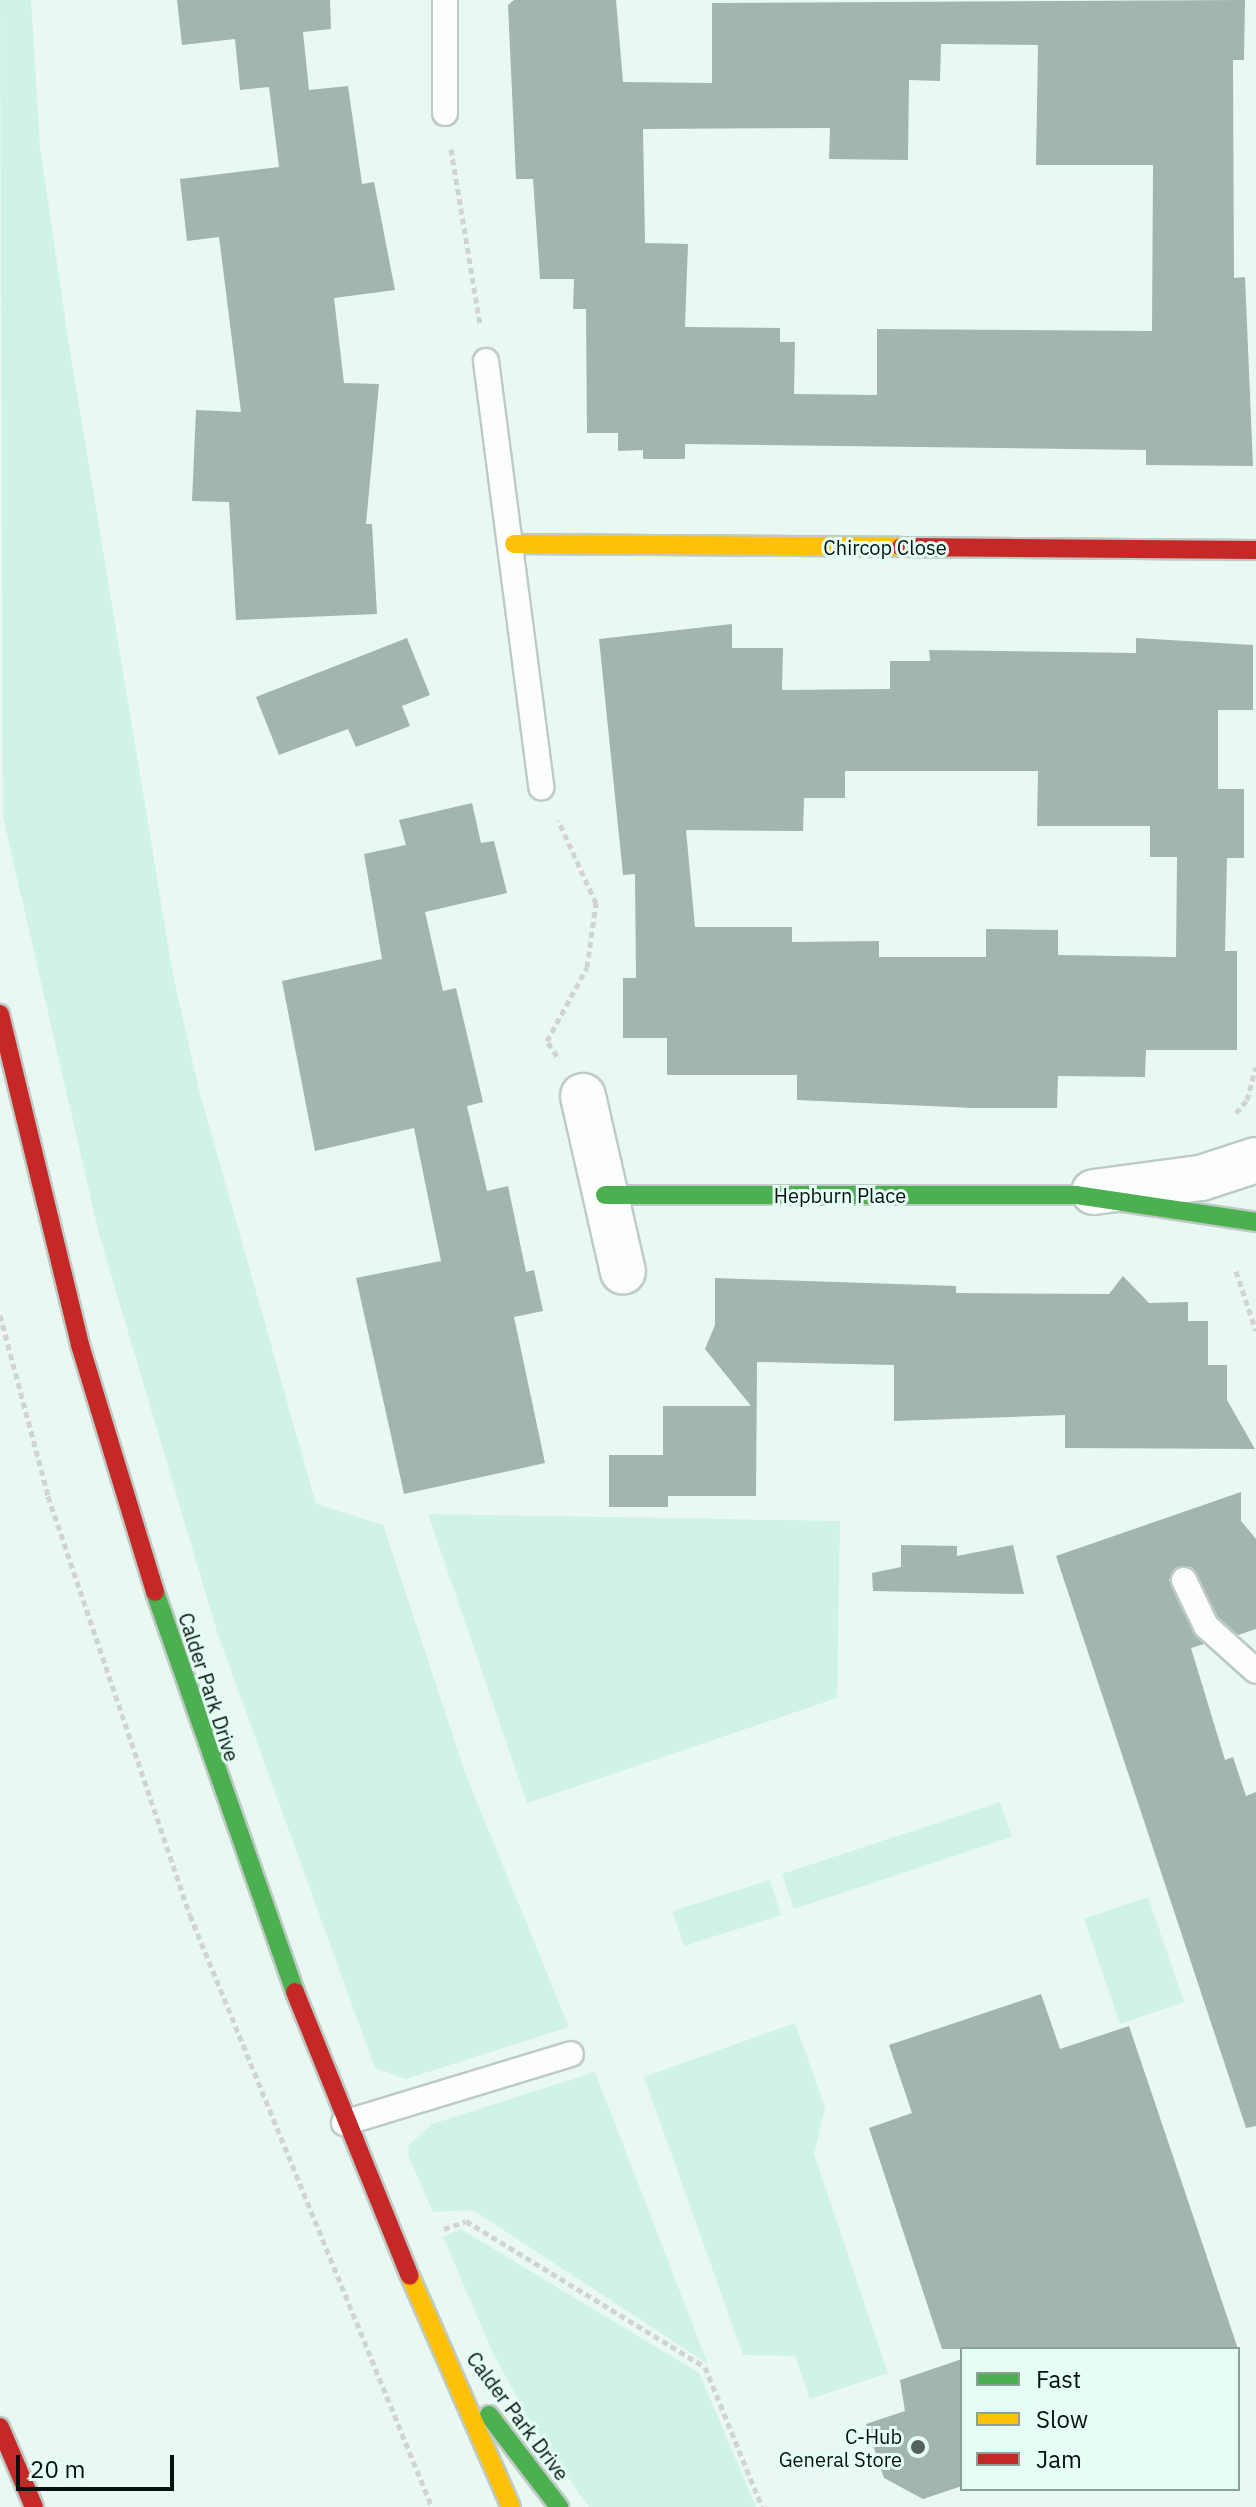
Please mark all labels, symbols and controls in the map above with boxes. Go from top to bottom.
street label: Chircop Close [823,535,947,559]
street label: Hepburn Place [774,1183,906,1207]
street label: Calder Park Drive [174,1610,244,1764]
street label: Calder Park Drive [462,2347,574,2485]
legend [960,2347,1240,2491]
text: Fast [1036,2363,1081,2395]
text: Slow [1036,2403,1088,2435]
place label: C-Hub General Store [779,2424,902,2471]
marker: C-Hub General Store [909,2438,927,2456]
scale bar [20,2439,178,2489]
text: Jam [1036,2443,1082,2475]
text: 20 m [30,2453,85,2485]

